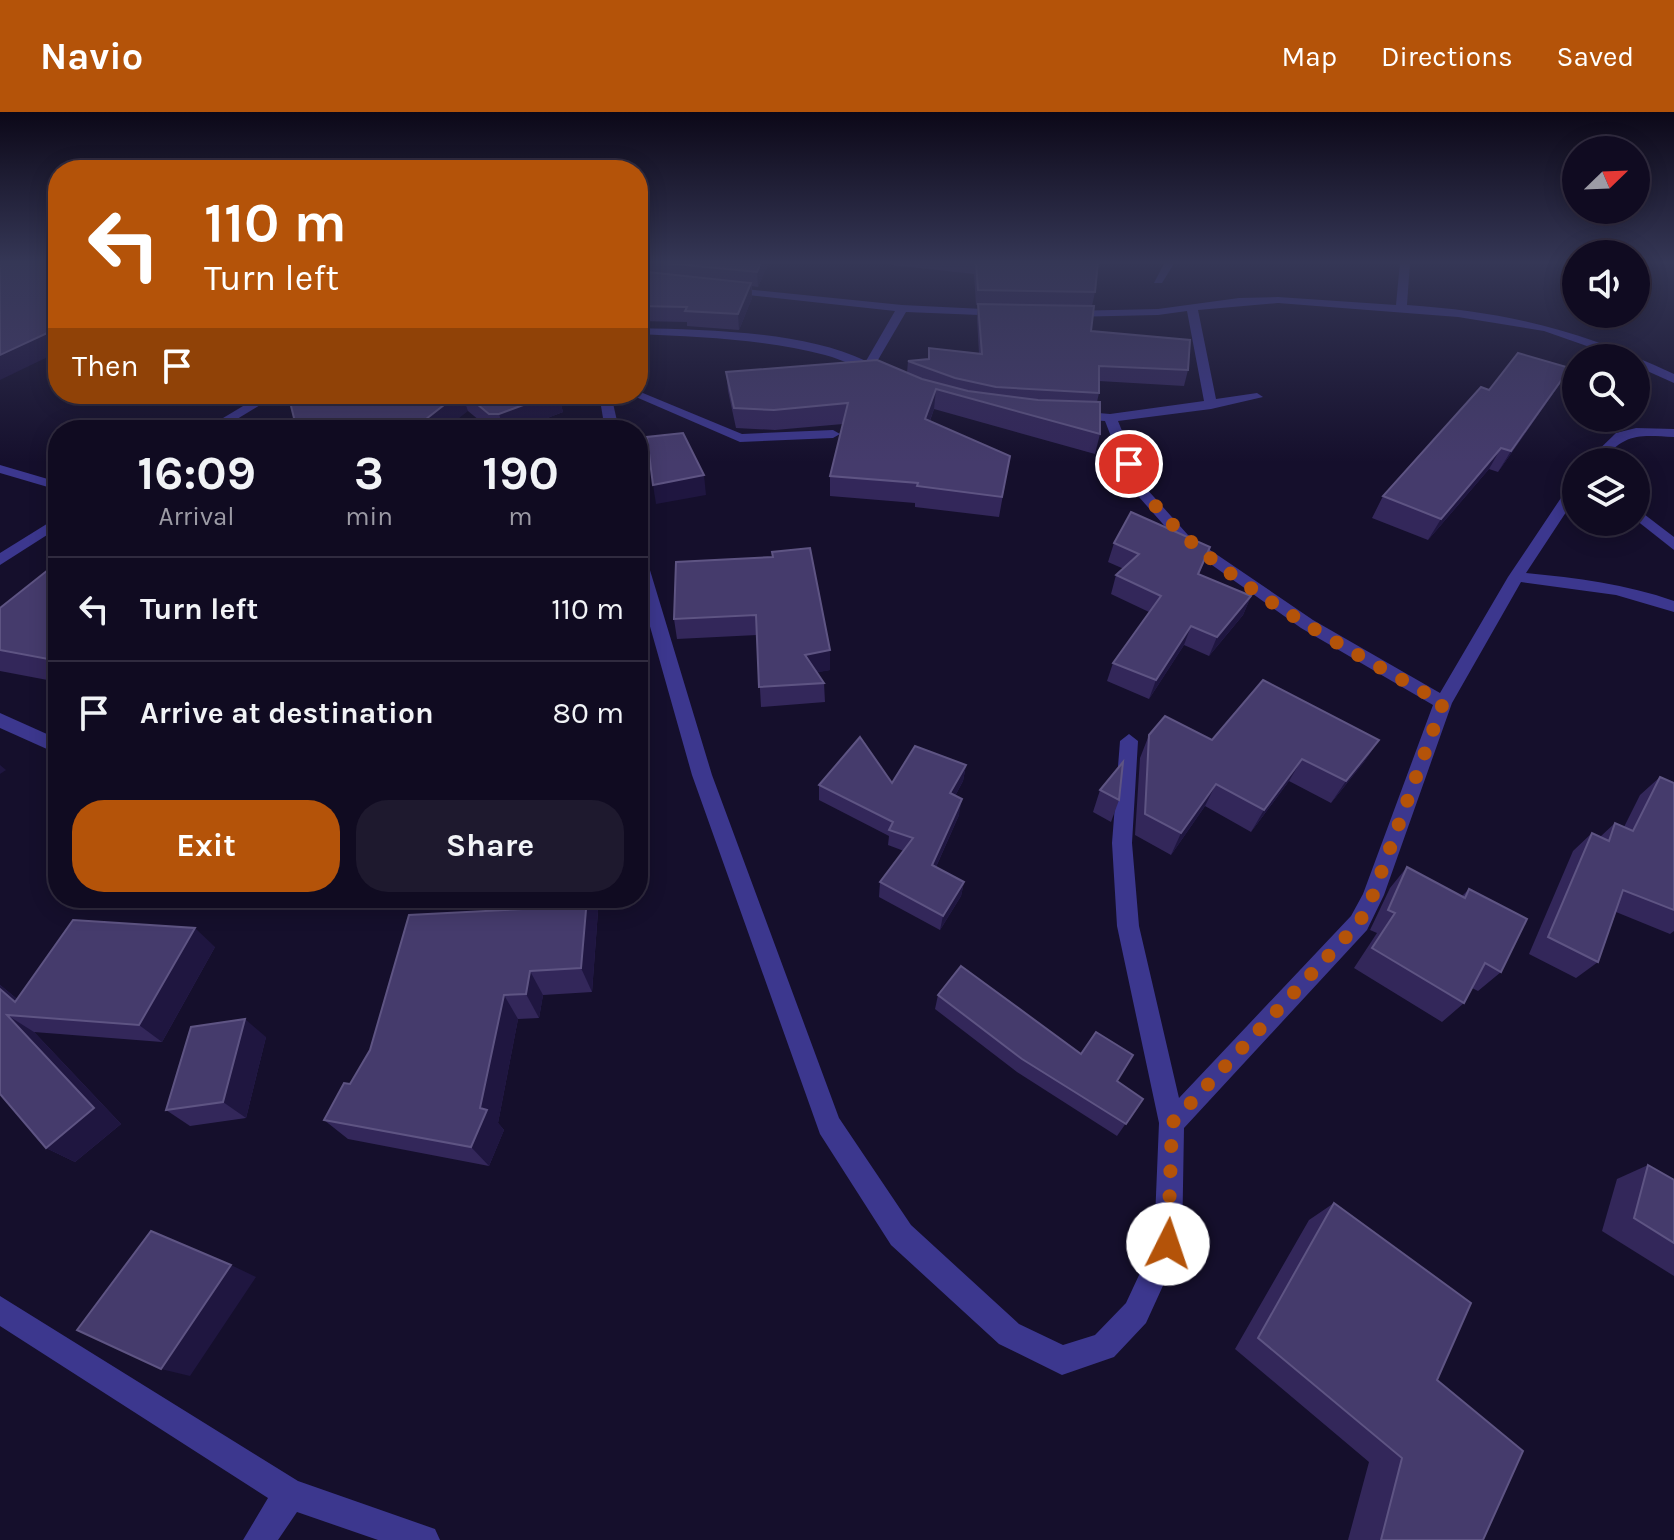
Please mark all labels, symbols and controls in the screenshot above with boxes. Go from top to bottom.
text: Navio [40,34,143,79]
text: Map [1282,40,1337,73]
text: Directions [1381,40,1513,73]
text: Saved [1557,40,1634,73]
north arrow [1562,136,1650,224]
map controls [1562,136,1650,536]
text: 110 m [204,190,347,255]
icon: left [72,192,176,296]
button: sound [1562,240,1650,328]
text: Turn left [204,257,339,299]
icon: arrive [155,344,199,388]
button: search [1562,344,1650,432]
text: Then [72,348,139,384]
pin [1095,430,1163,498]
icon: arrive [1107,442,1151,486]
text: 16:09 [137,445,256,501]
text: 3 [354,445,384,501]
text: 190 [482,445,559,501]
button: layers [1562,448,1650,536]
text: Arrival [158,501,235,532]
text: min [345,501,393,532]
text: m [508,501,533,532]
icon: left [72,587,116,631]
text: Turn left [140,591,258,627]
text: 110 m [551,591,624,627]
icon: arrive [72,691,116,735]
text: Arrive at destination [140,695,434,731]
text: 80 m [553,695,624,731]
button: Exit [72,800,340,892]
button: Share [356,800,624,892]
position arrow [1126,1202,1210,1286]

